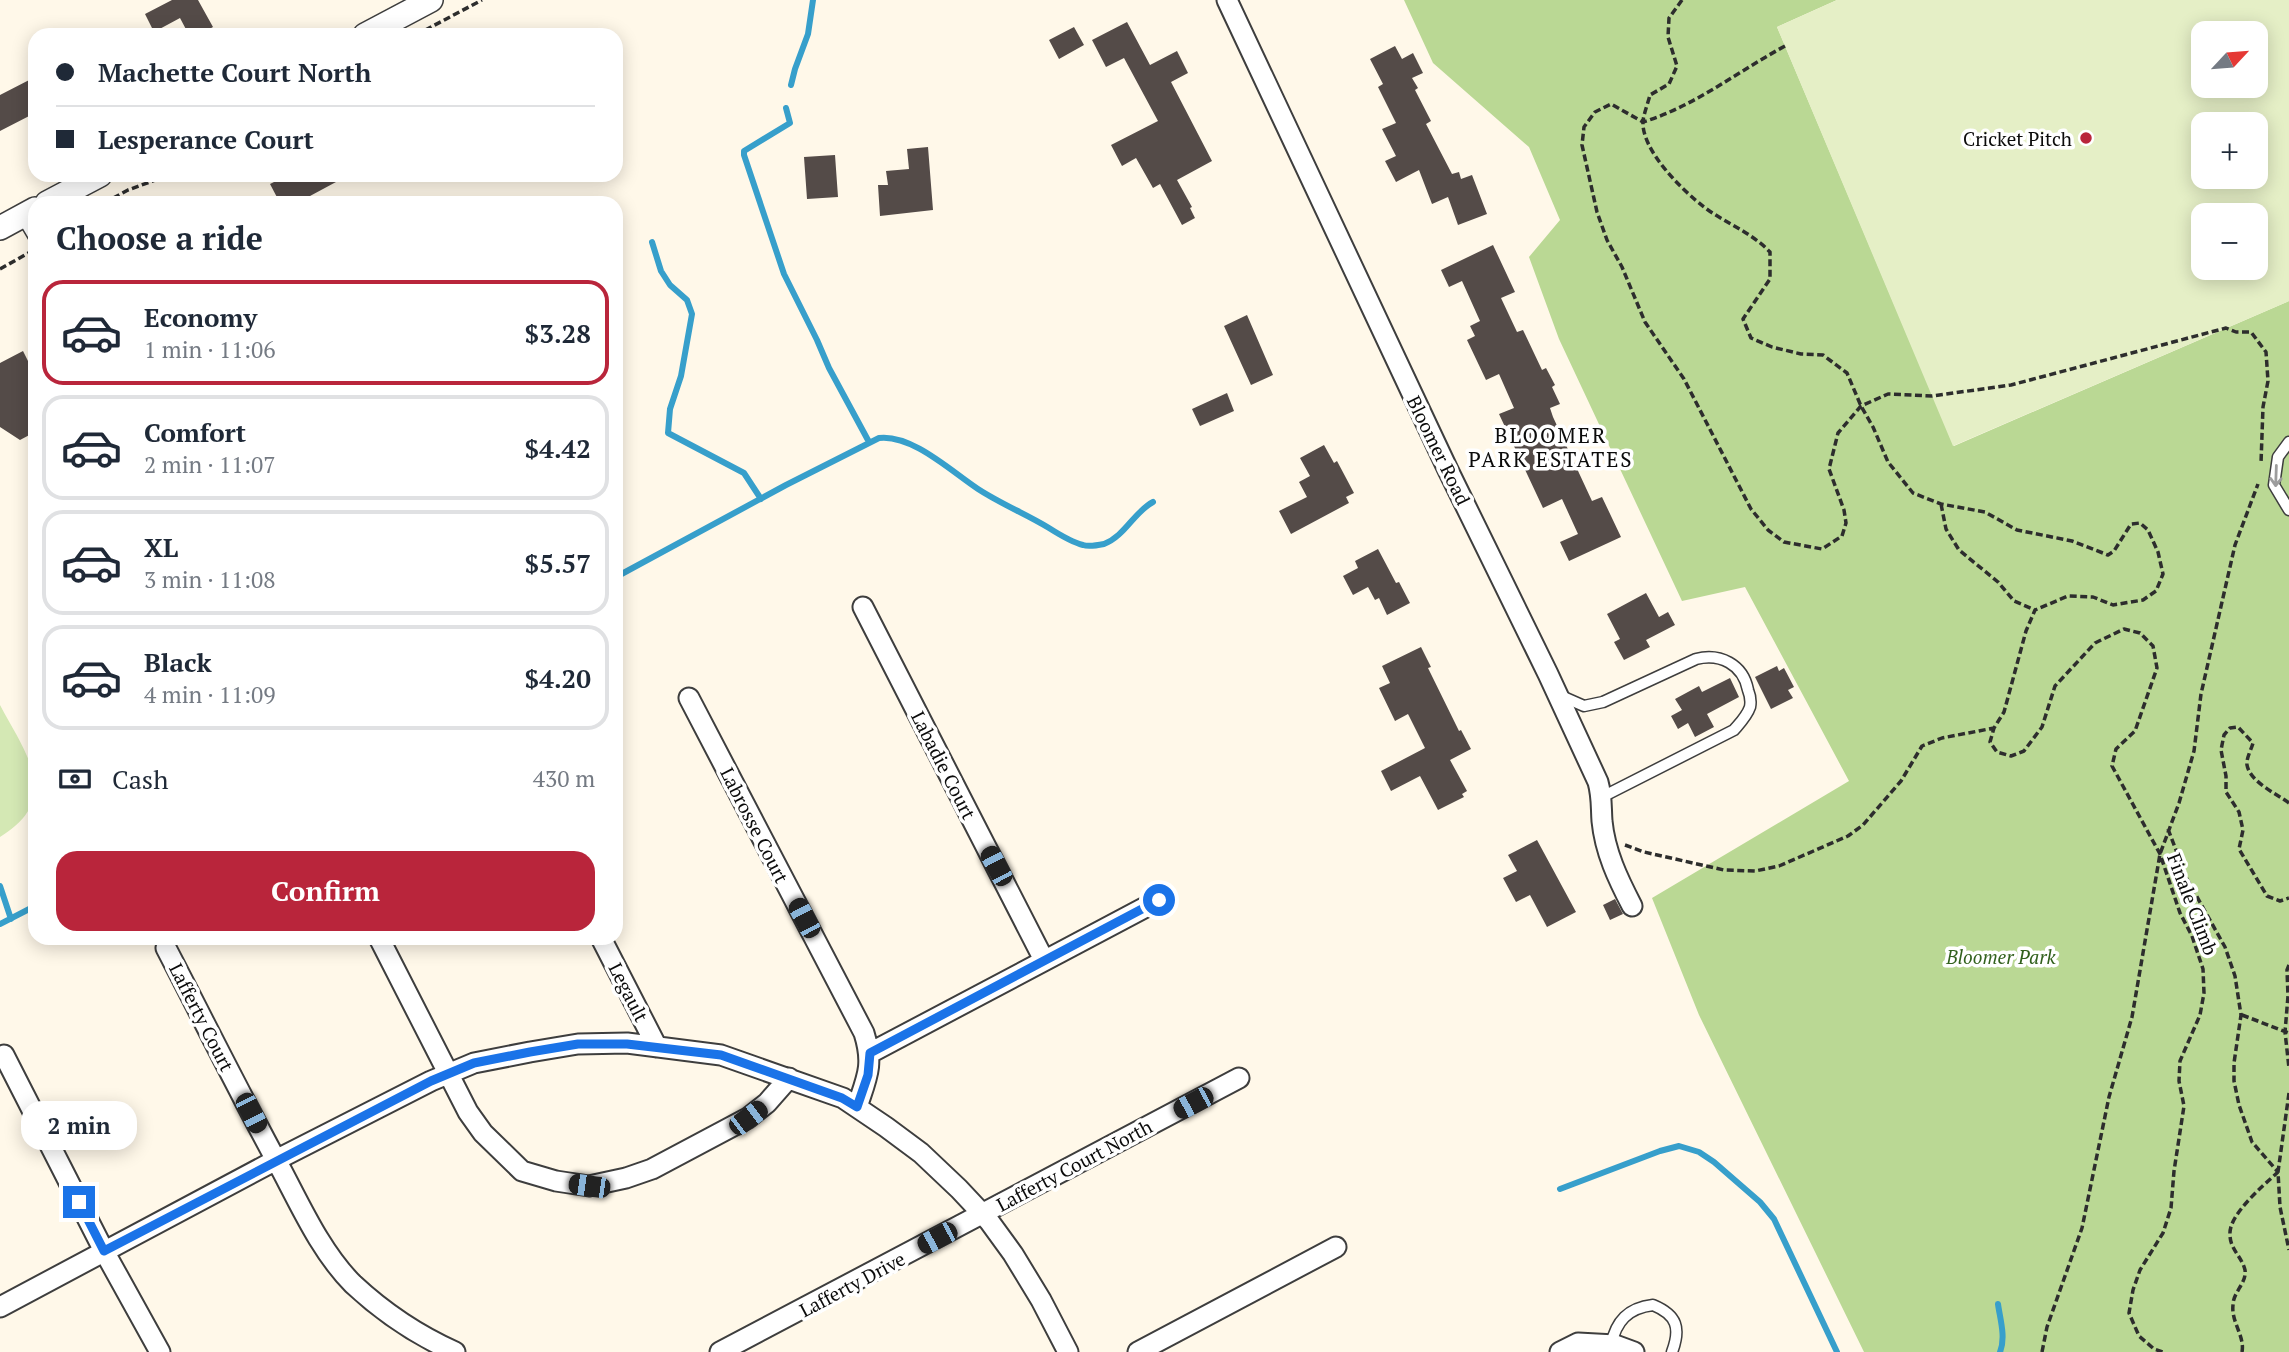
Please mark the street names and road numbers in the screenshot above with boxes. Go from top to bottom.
street label: Bloomer Road [1402,391,1476,509]
street label: Labadie Court [906,707,982,823]
street label: Labrosse Court [715,763,795,887]
street label: Finale Climb [2162,849,2224,959]
street label: Legault [604,958,654,1026]
street label: Lafferty Court [164,959,240,1075]
street label: Lafferty Court North [992,1113,1156,1217]
street label: Lafferty Drive [795,1246,909,1322]

